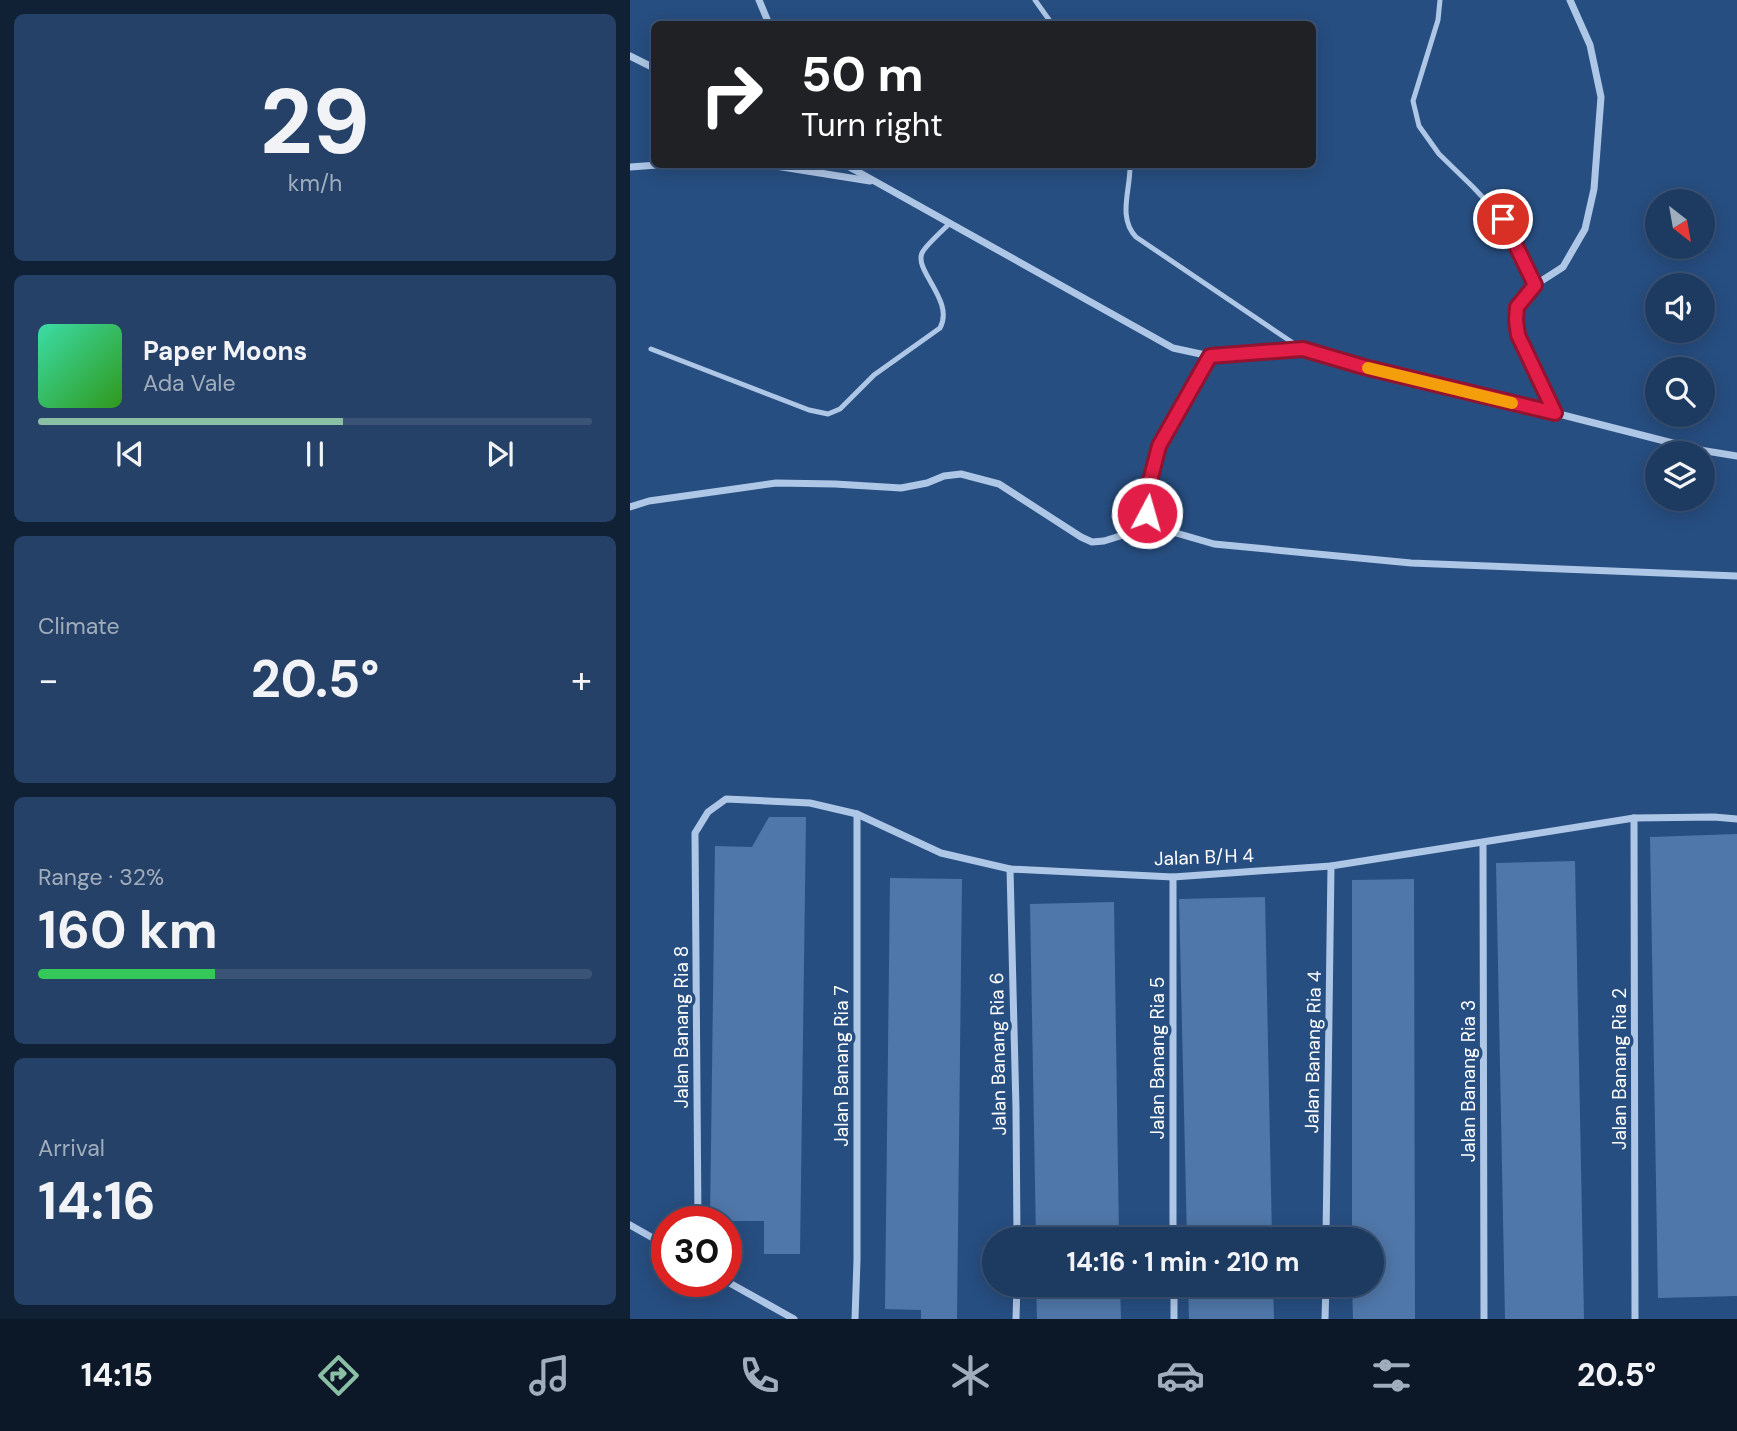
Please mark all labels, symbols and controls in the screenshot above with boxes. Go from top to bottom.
text: 50 m [801,42,924,106]
icon: right [686,49,777,140]
text: 29 [260,63,370,181]
text: Turn right [801,104,943,146]
text: km/h [288,168,342,198]
pin [1473,189,1533,249]
north arrow [1645,189,1715,259]
map controls [1645,189,1715,511]
icon: arrive [1484,200,1522,238]
button: sound [1645,273,1715,343]
text: Paper Moons [143,334,307,368]
button: search [1645,357,1715,427]
text: Ada Vale [143,368,236,398]
icon: previous [111,435,149,473]
icon: pause [296,435,334,473]
icon: next [481,435,519,473]
button: layers [1645,441,1715,511]
position arrow [1110,476,1184,550]
text: Climate [38,611,120,641]
text: 20.5° [251,645,379,713]
text: − [38,655,59,705]
text: + [571,655,592,705]
street label: Jalan B/H 4 [1154,843,1254,871]
text: Range · 32% [38,862,164,892]
text: 160 km [38,896,218,964]
street label: Jalan Banang Ria 8 [669,946,694,1108]
street label: Jalan Banang Ria 4 [1299,970,1327,1134]
street label: Jalan Banang Ria 6 [984,972,1012,1136]
street label: Jalan Banang Ria 5 [1145,977,1170,1139]
street label: Jalan Banang Ria 7 [829,985,854,1147]
street label: Jalan Banang Ria 2 [1607,988,1632,1150]
street label: Jalan Banang Ria 3 [1456,1000,1481,1162]
text: Arrival [38,1133,105,1163]
text: 14:16 [38,1167,156,1235]
speed limit sign: 30 [651,1206,742,1297]
text: 14:16 · 1 min · 210 m [1066,1245,1300,1279]
icon: directions [314,1351,363,1400]
icon: music [525,1351,574,1400]
icon: phone [735,1351,784,1400]
icon: climate [946,1351,995,1400]
icon: car [1156,1351,1205,1400]
icon: filters [1367,1351,1416,1400]
text: 14:15 [81,1354,153,1396]
text: 20.5° [1577,1354,1656,1396]

